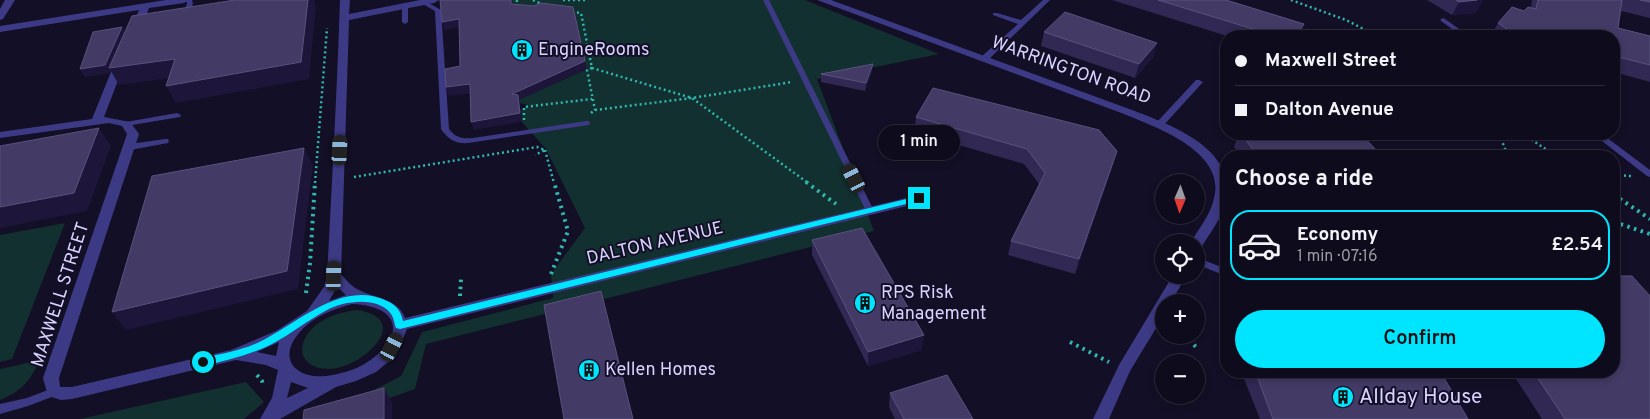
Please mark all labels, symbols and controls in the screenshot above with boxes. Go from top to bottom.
street label: WARRINGTON ROAD [988,31,1154,111]
building icon: EngineRooms [510,38,534,62]
place label: EngineRooms [538,39,649,62]
text: Maxwell Street [1265,49,1397,73]
text: Dalton Avenue [1265,98,1394,122]
callout: 1 min [878,126,960,160]
text: 1 min [900,132,938,152]
car [331,135,348,165]
car [840,161,867,195]
text: Choose a ride [1235,166,1373,193]
north arrow [1155,174,1205,224]
map controls [1155,174,1205,404]
route end [908,187,930,209]
street label: DALTON AVENUE [584,217,726,271]
street label: MAXWELL STREET [27,220,95,370]
icon: car [1237,223,1282,268]
text: Economy [1297,223,1378,247]
text: £2.54 [1551,233,1603,257]
button: locate [1155,234,1205,284]
text: 1 min · 07:16 [1297,247,1378,267]
car [325,261,342,291]
place label: RPS Risk Management [881,282,987,326]
building icon: RPS Risk Management [853,291,877,315]
button: + [1155,294,1205,344]
button: Confirm [1235,310,1605,368]
car [378,330,405,364]
route start [192,351,214,373]
button: − [1155,354,1205,404]
building icon: Kellen Homes [577,358,601,382]
place label: Kellen Homes [605,359,716,382]
place label: Allday House [1359,384,1482,411]
building icon: Allday House [1331,385,1355,409]

